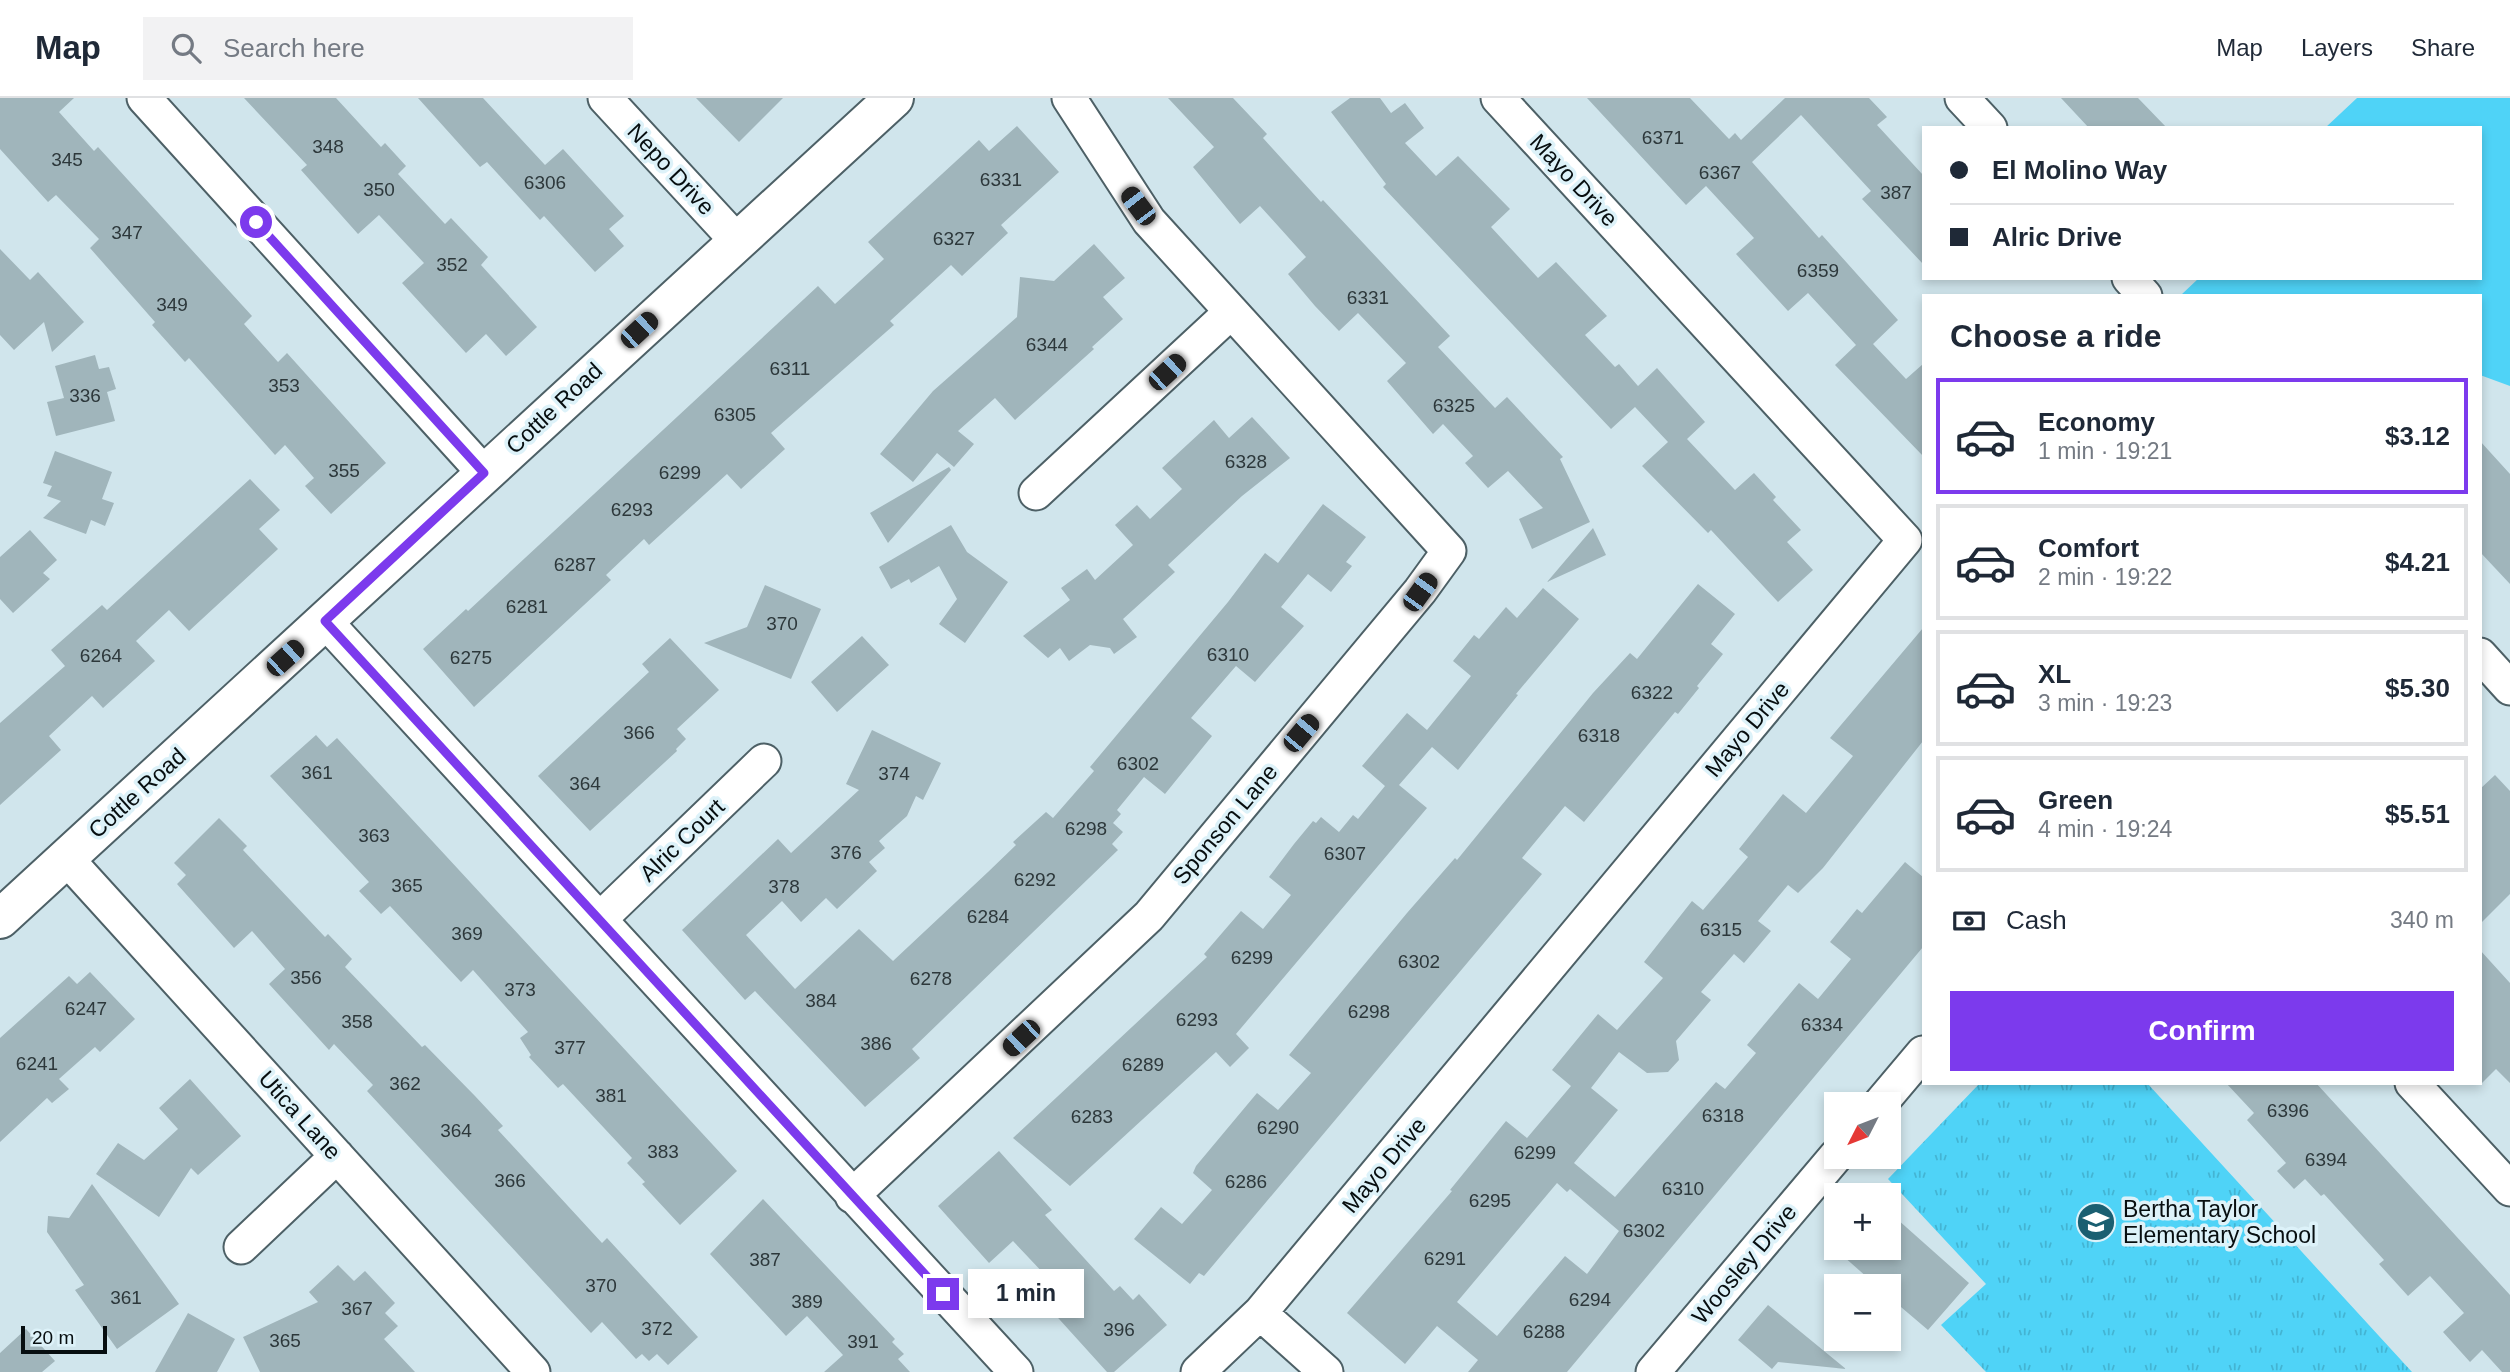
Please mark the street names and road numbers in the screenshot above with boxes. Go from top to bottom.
street label: Nepo Drive [622,118,720,220]
street label: Mayo Drive [1525,129,1623,231]
street label: Cottle Road [501,357,607,459]
street label: Mayo Drive [1700,676,1794,782]
street label: Cottle Road [83,743,191,843]
street label: Sponson Lane [1167,759,1283,889]
street label: Alric Court [634,793,730,887]
street label: Utica Lane [254,1065,346,1165]
street label: Mayo Drive [1337,1112,1431,1218]
street label: Woosley Drive [1687,1199,1801,1329]

